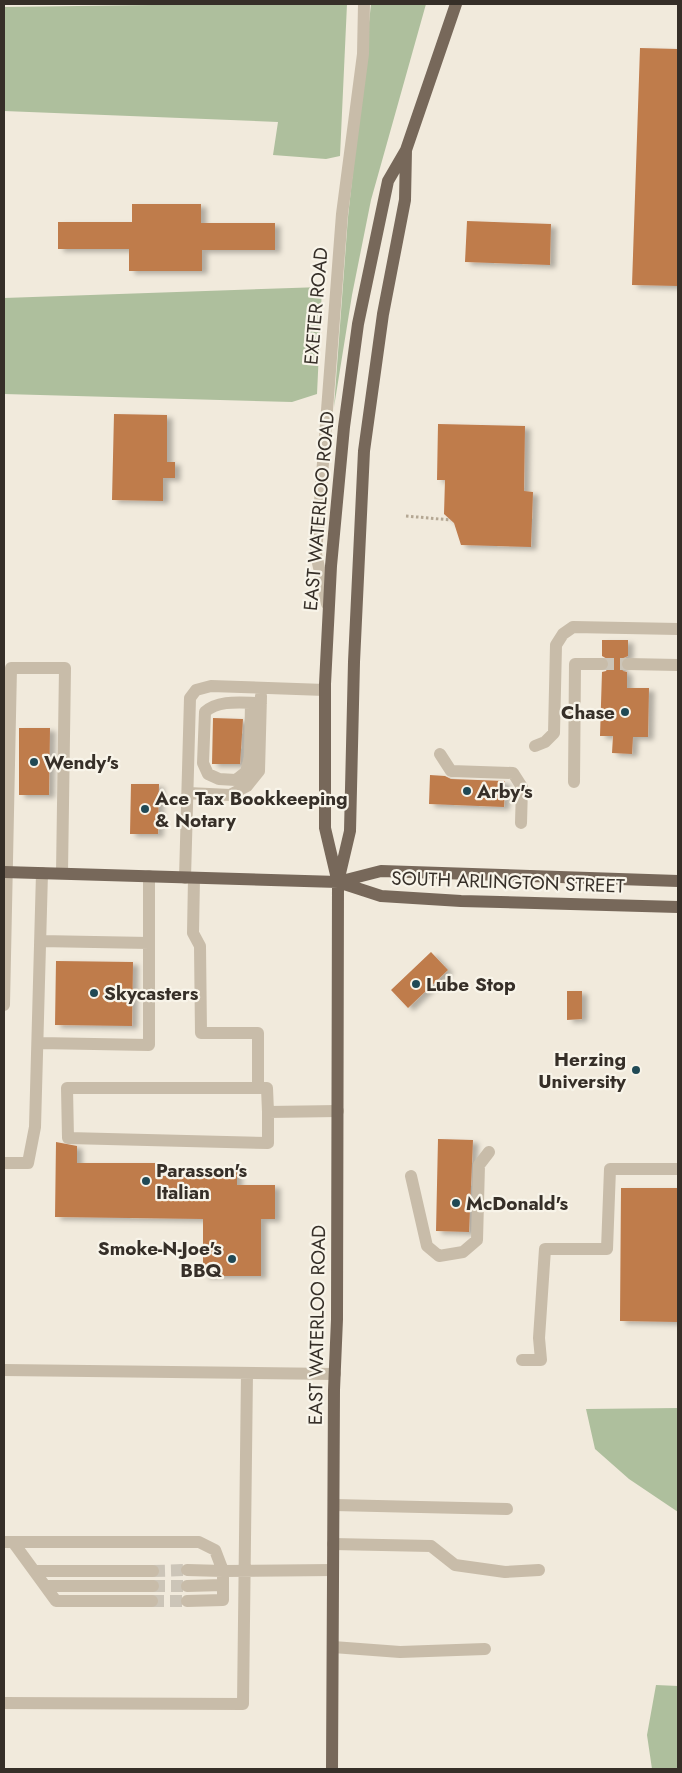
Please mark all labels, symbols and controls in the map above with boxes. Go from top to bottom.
street label: EXETER ROAD [297,246,335,366]
street label: EAST WATERLOO ROAD [297,410,341,612]
place label: Chase [561,699,615,726]
marker: Chase [619,706,631,718]
place label: Wendy's [44,749,119,776]
marker: Wendy's [28,756,40,768]
place label: Arby's [476,778,533,805]
place label: Ace Tax Bookkeeping & Notary [154,785,348,834]
marker: Arby's [461,785,473,797]
marker: Ace Tax Bookkeeping & Notary [139,803,151,815]
street label: SOUTH ARLINGTON STREET [391,864,625,900]
place label: Lube Stop [426,971,516,998]
marker: Lube Stop [410,978,422,990]
place label: Skycasters [104,980,199,1007]
marker: Skycasters [88,987,100,999]
place label: Herzing University [538,1046,627,1095]
marker: Herzing University [630,1064,642,1076]
place label: Parasson's Italian [156,1157,247,1206]
marker: Parasson's Italian [140,1175,152,1187]
place label: McDonald's [466,1190,568,1217]
marker: McDonald's [450,1197,462,1209]
street label: EAST WATERLOO ROAD [302,1225,332,1425]
place label: Smoke-N-Joe's BBQ [98,1235,223,1284]
marker: Smoke-N-Joe's BBQ [226,1253,238,1265]

